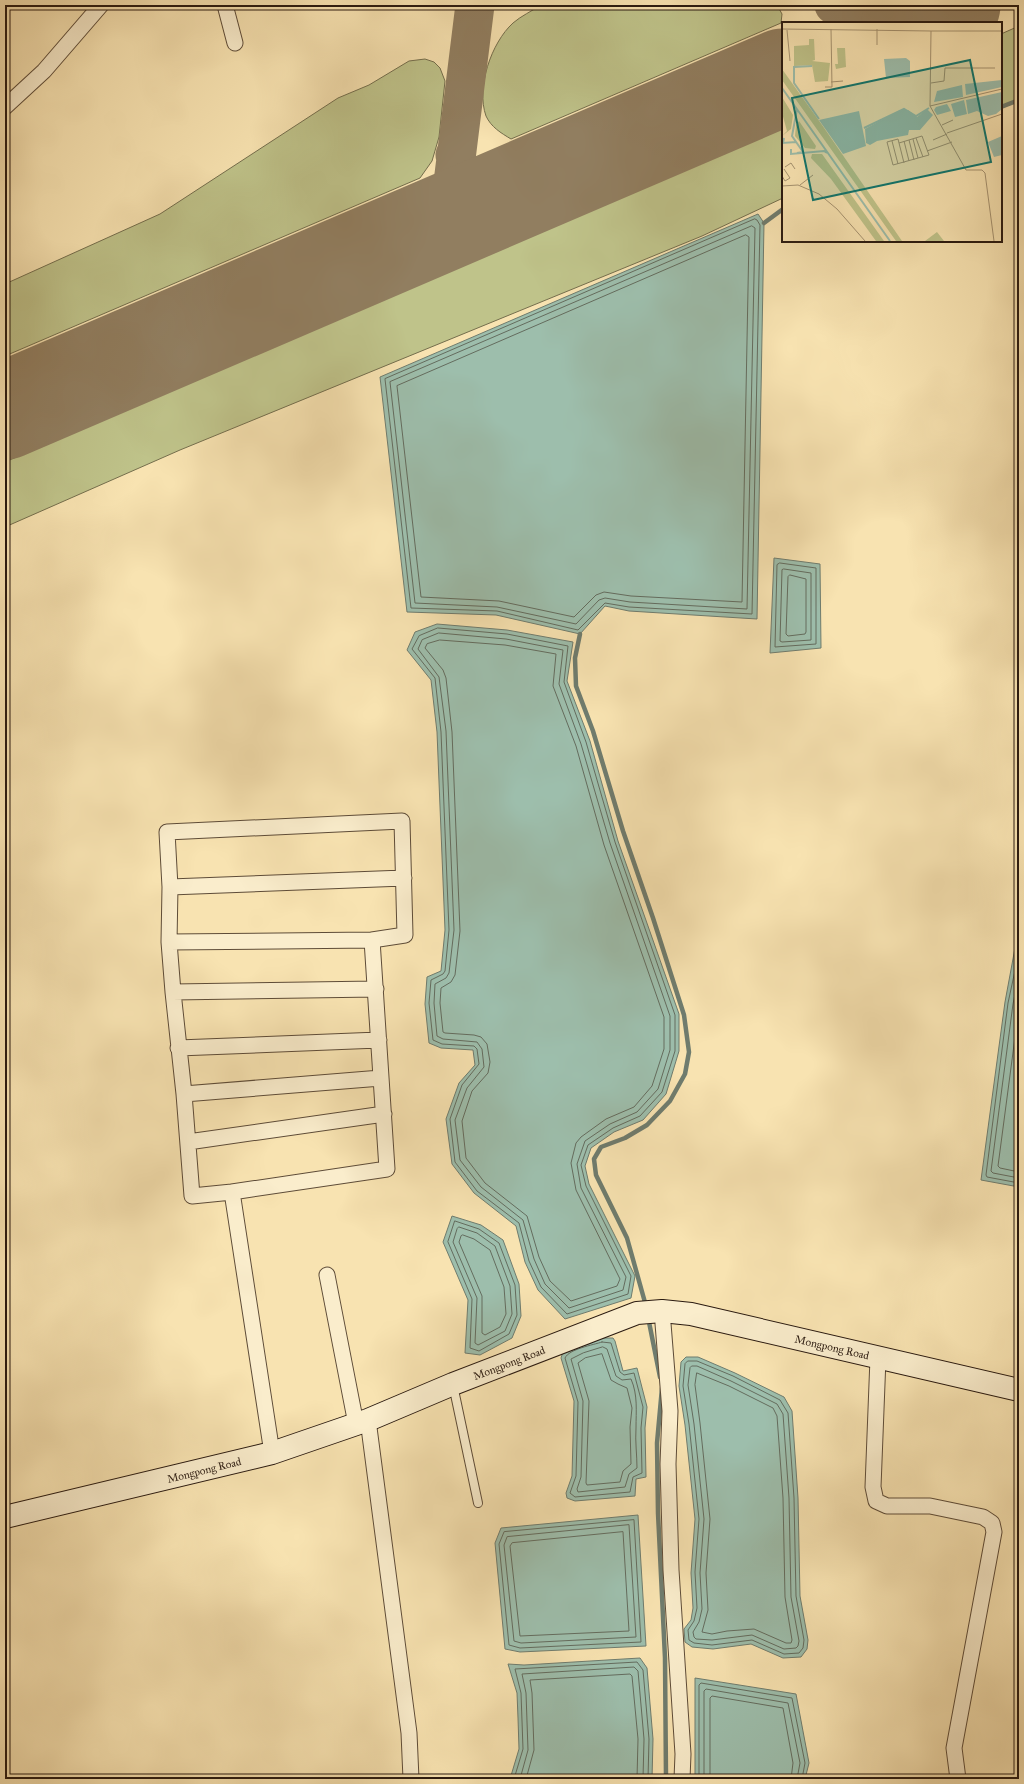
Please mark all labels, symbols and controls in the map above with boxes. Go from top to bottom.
inset map [782,22,1002,242]
street label: Mongpong Road [793,1333,871,1362]
street label: Mongpong Road [471,1344,547,1383]
street label: Mongpong Road [166,1455,243,1486]

